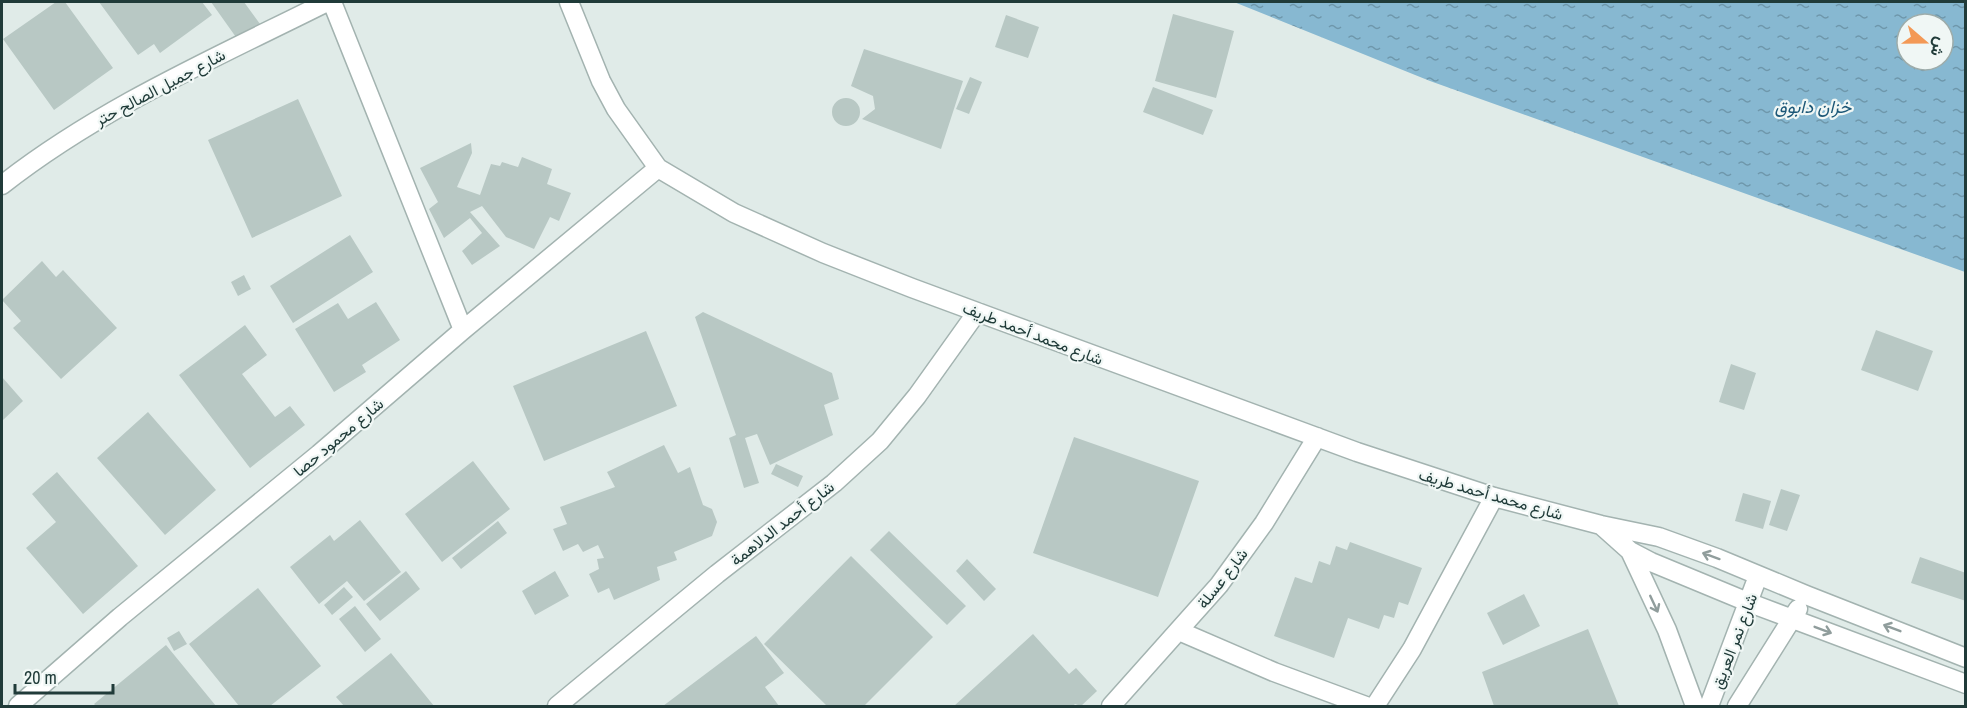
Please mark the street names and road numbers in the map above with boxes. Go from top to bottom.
street label: شارع جميل الصالح حتر [90,43,229,132]
street label: شارع محمد أحمد طريف [959,296,1106,371]
street label: شارع محمود حصا [288,393,388,482]
street label: شارع محمد أحمد طريف [1416,463,1566,526]
street label: شارع أحمد الدلاهمة [726,476,839,571]
street label: شارع عسلة [1191,543,1253,613]
street label: شارع نمر العريق [1706,590,1763,692]

